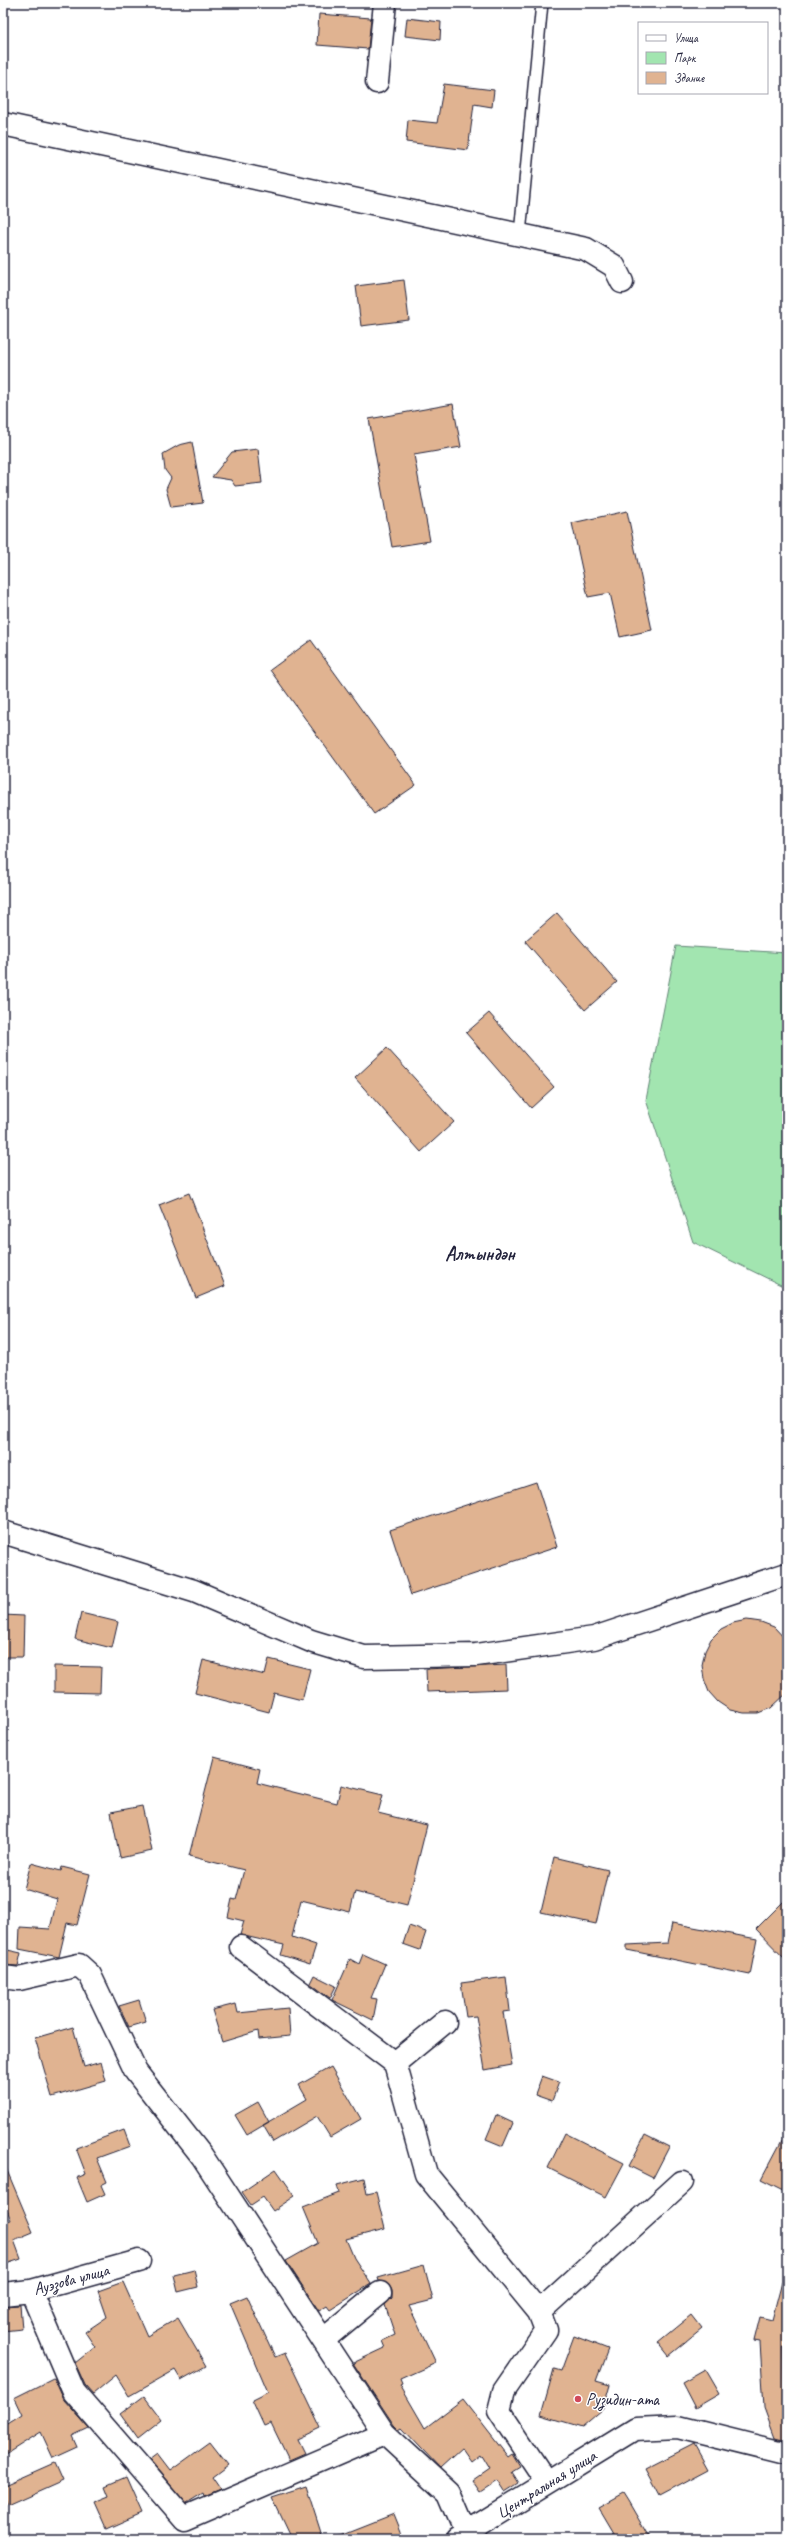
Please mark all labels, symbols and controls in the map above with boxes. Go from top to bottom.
legend [638,22,768,94]
text: Улица [674,30,699,46]
text: Парк [674,50,697,66]
text: Здание [674,70,705,86]
district label: Алтындән [445,1242,516,1266]
street label: Ауэзова улица [31,2259,113,2301]
place label: Рузидин-ата [586,2389,660,2411]
marker: Рузидин-ата [573,2394,583,2404]
street label: Центральная улица [492,2445,601,2524]

